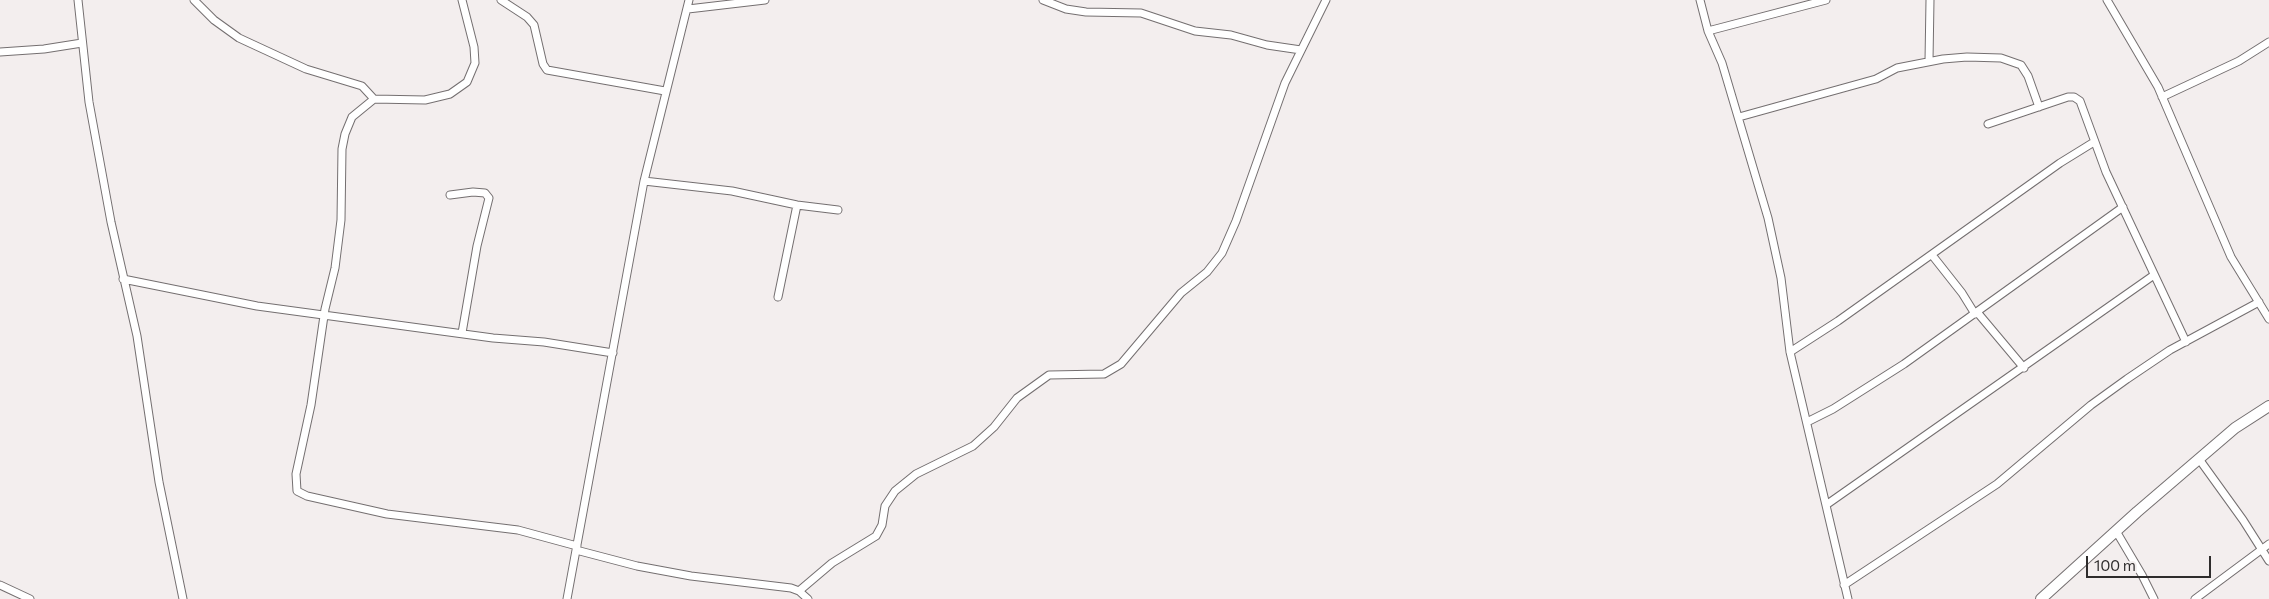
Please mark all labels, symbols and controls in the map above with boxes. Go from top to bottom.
scale bar [2089,546,2214,578]
text: 100 m [2094,556,2136,574]

